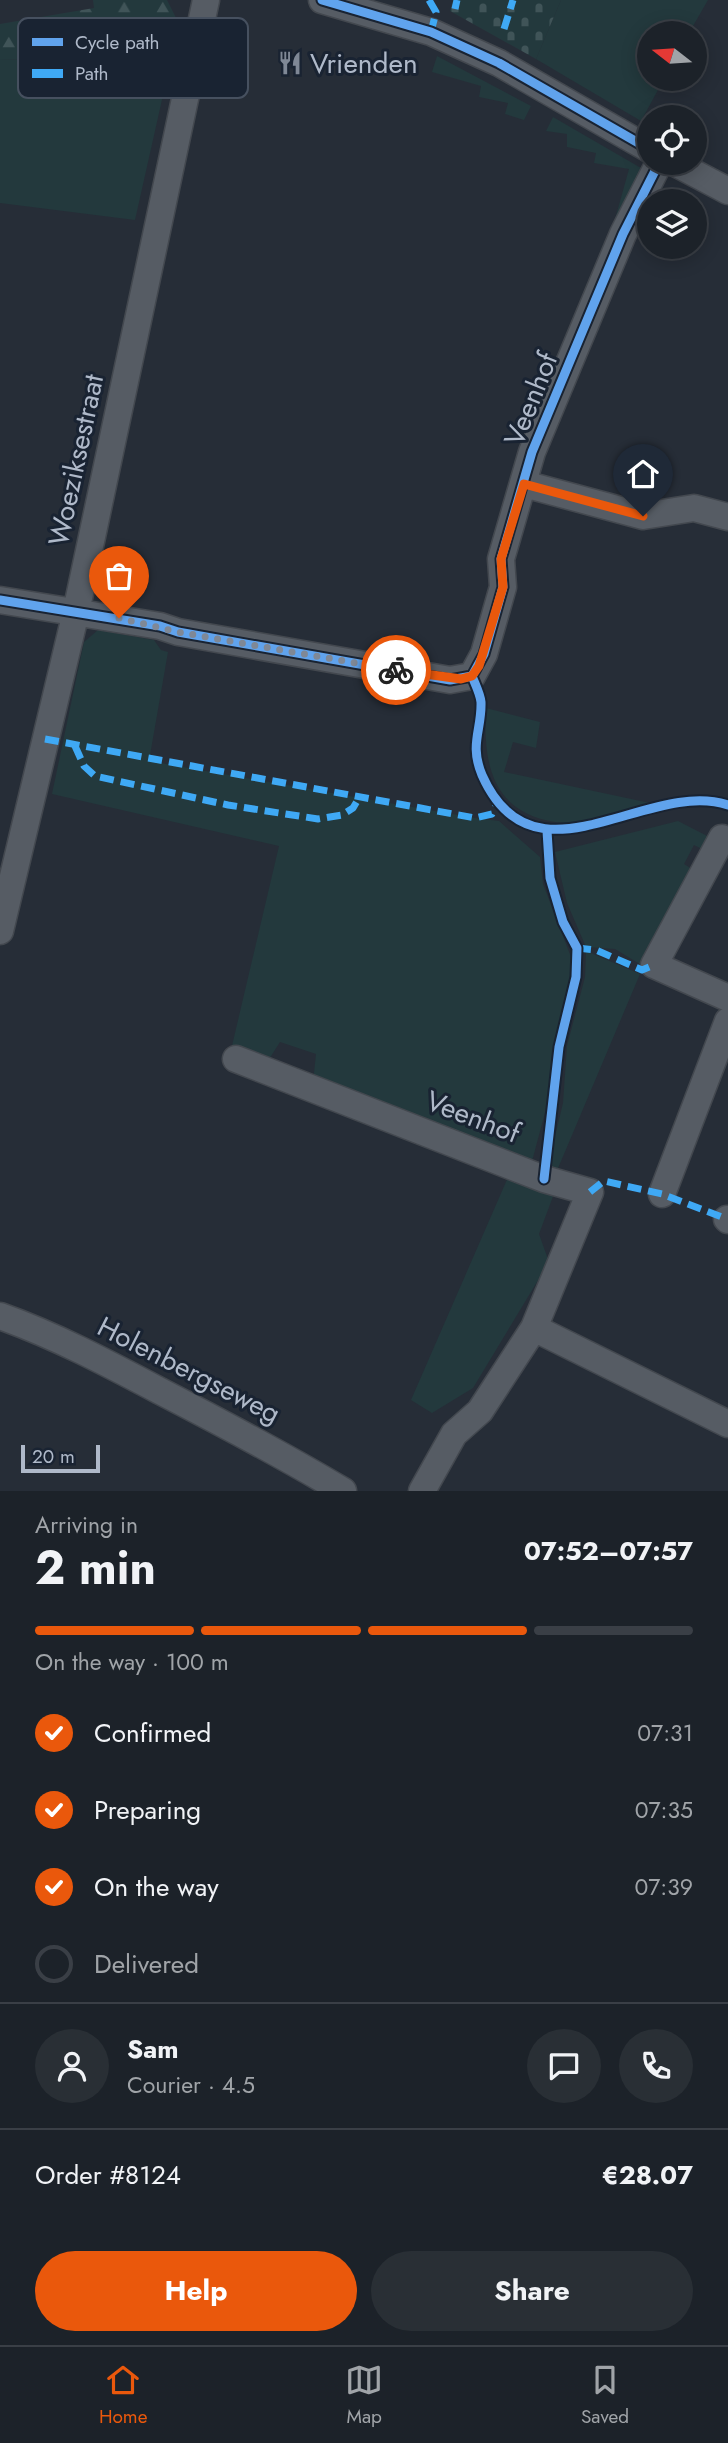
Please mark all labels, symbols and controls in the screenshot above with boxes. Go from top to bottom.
legend [18,18,248,98]
north arrow [637,21,707,91]
map controls [637,21,707,259]
text: Cycle path [75,29,160,56]
place label: Vrienden [310,43,418,84]
restaurant icon: Vrienden [276,49,304,77]
text: Path [75,60,109,87]
button: locate [637,105,707,175]
button: layers [637,189,707,259]
street label: Veenhof [494,345,569,452]
street label: Woeziksestraat [38,370,114,549]
pin [613,444,673,516]
icon: home [624,455,662,493]
pin [89,546,149,618]
icon: bag [100,557,138,595]
courier [361,635,431,705]
icon: bike [377,651,415,689]
street label: Veenhof [420,1080,527,1154]
street label: Holenbergseweg [90,1306,288,1434]
scale bar [21,1442,100,1474]
text: 20 m [32,1443,75,1470]
text: Arriving in [35,1508,138,1542]
text: 07:52–07:57 [524,1532,693,1570]
text: 2 min [35,1535,156,1601]
text: On the way · 100 m [35,1645,229,1679]
icon: check [35,1714,73,1752]
text: Confirmed [94,1714,211,1752]
text: 07:31 [637,1716,693,1750]
icon: check [35,1791,73,1829]
text: Preparing [94,1791,201,1829]
text: 07:35 [635,1793,693,1827]
icon: check [35,1868,73,1906]
text: On the way [94,1868,219,1906]
text: 07:39 [634,1870,693,1904]
text: Delivered [94,1945,199,1983]
button: person [35,2029,109,2103]
button: chat [527,2029,601,2103]
button: phone [619,2029,693,2103]
text: Sam [127,2030,179,2068]
text: Courier · 4.5 [127,2068,255,2102]
text: Order #8124 [35,2156,181,2194]
text: €28.07 [602,2156,693,2194]
button: Help [35,2251,357,2331]
button: Share [371,2251,693,2331]
tab: Home [99,2361,147,2430]
tab: Map [345,2361,383,2430]
tab: Saved [581,2361,629,2430]

